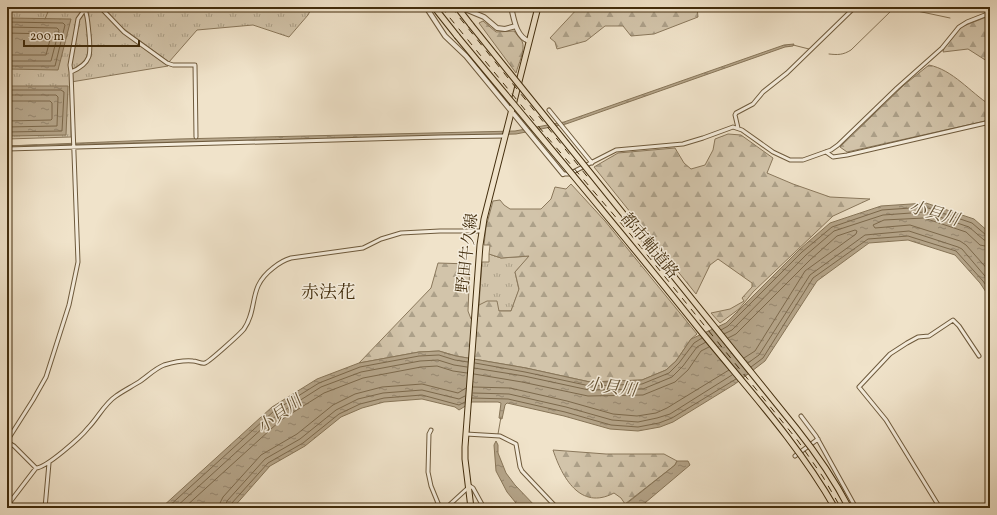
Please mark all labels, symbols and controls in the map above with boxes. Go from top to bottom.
scale bar [24,22,139,48]
text: 200 m [30,29,64,45]
water label: 小貝川 [906,196,964,233]
street label: 都市軸道路 [615,208,683,284]
street label: 野田牛久線 [452,212,484,294]
district label: 赤法花 [301,281,355,306]
water label: 小貝川 [584,373,640,403]
water label: 小貝川 [253,389,309,440]

